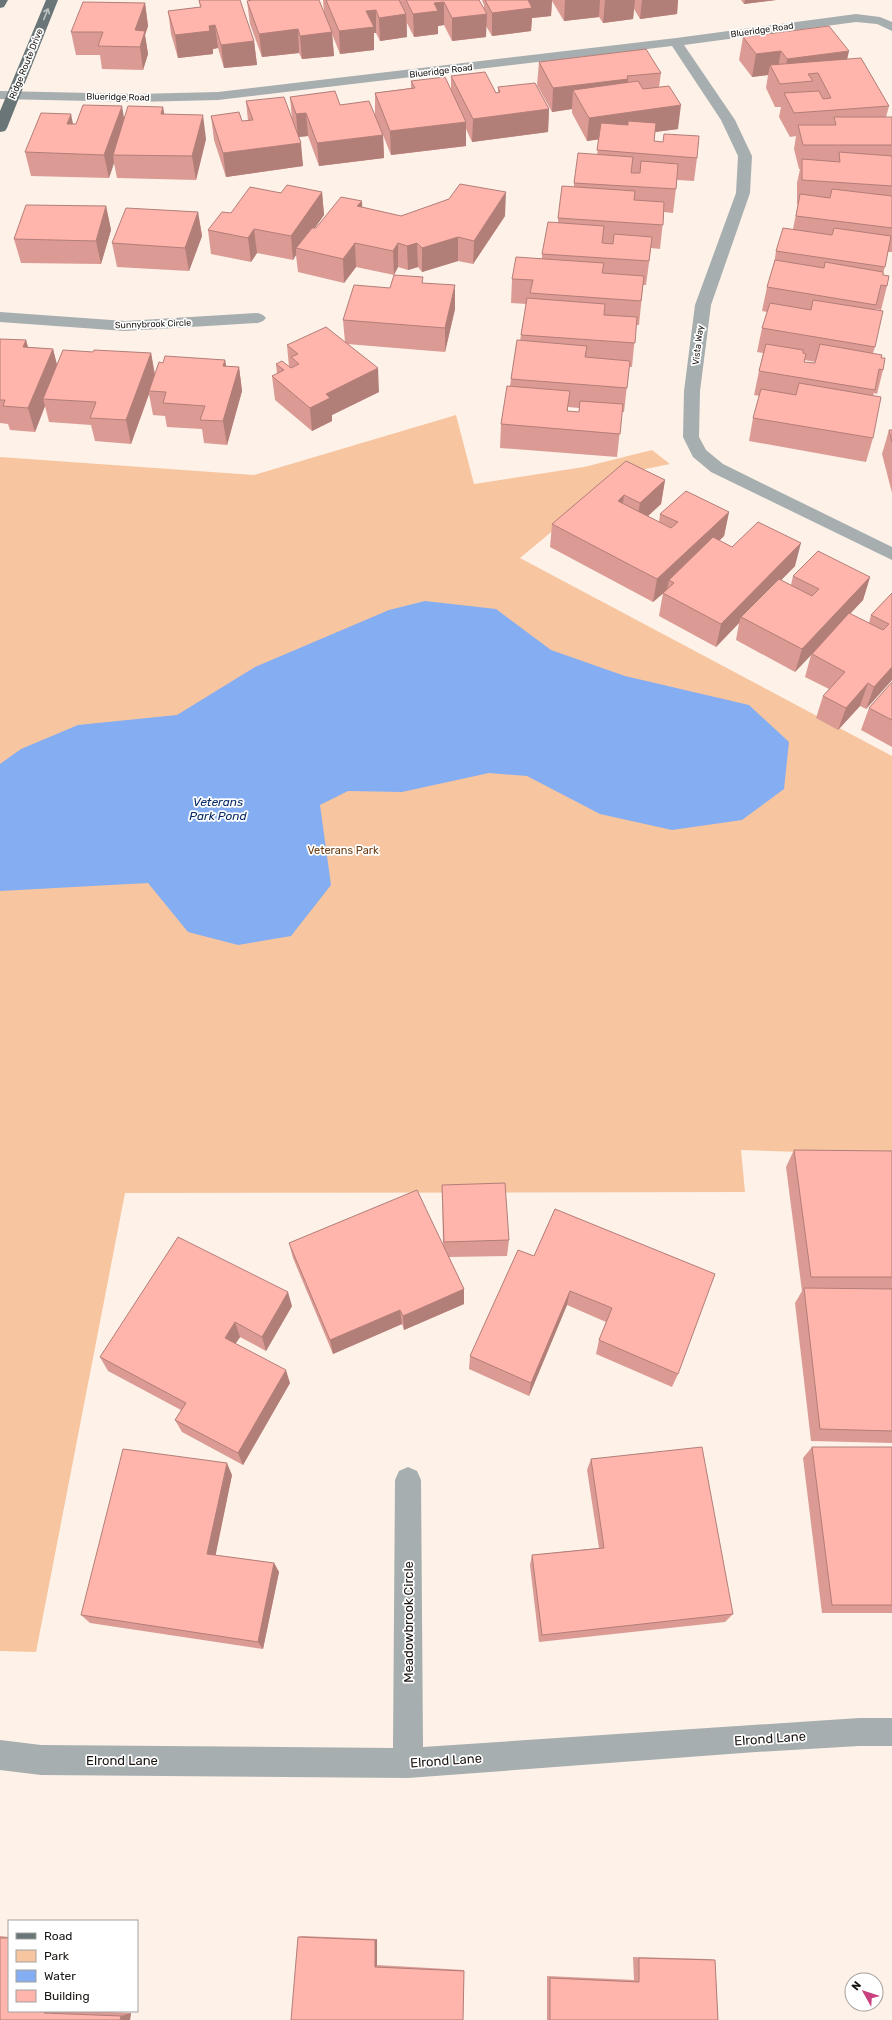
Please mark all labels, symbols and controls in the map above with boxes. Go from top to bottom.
one-way arrow [43,8,51,20]
street label: Blueridge Road [730,21,794,39]
street label: Ridge Route Drive [7,27,45,101]
street label: Blueridge Road [409,62,473,80]
street label: Blueridge Road [86,91,150,103]
street label: Sunnybrook Circle [115,318,191,330]
street label: Vista Way [691,325,705,365]
water label: Veterans Park Pond [189,795,248,823]
park label: Veterans Park [307,844,379,857]
street label: Meadowbrook Circle [401,1561,416,1683]
street label: Elrond Lane [734,1729,806,1748]
street label: Elrond Lane [410,1751,482,1770]
street label: Elrond Lane [86,1753,158,1768]
legend [8,1920,138,2012]
text: Road [44,1929,72,1943]
text: Park [44,1949,70,1963]
text: Water [44,1969,76,1983]
north arrow [844,1972,884,2012]
text: N [849,1979,864,1993]
text: Building [44,1989,90,2003]

